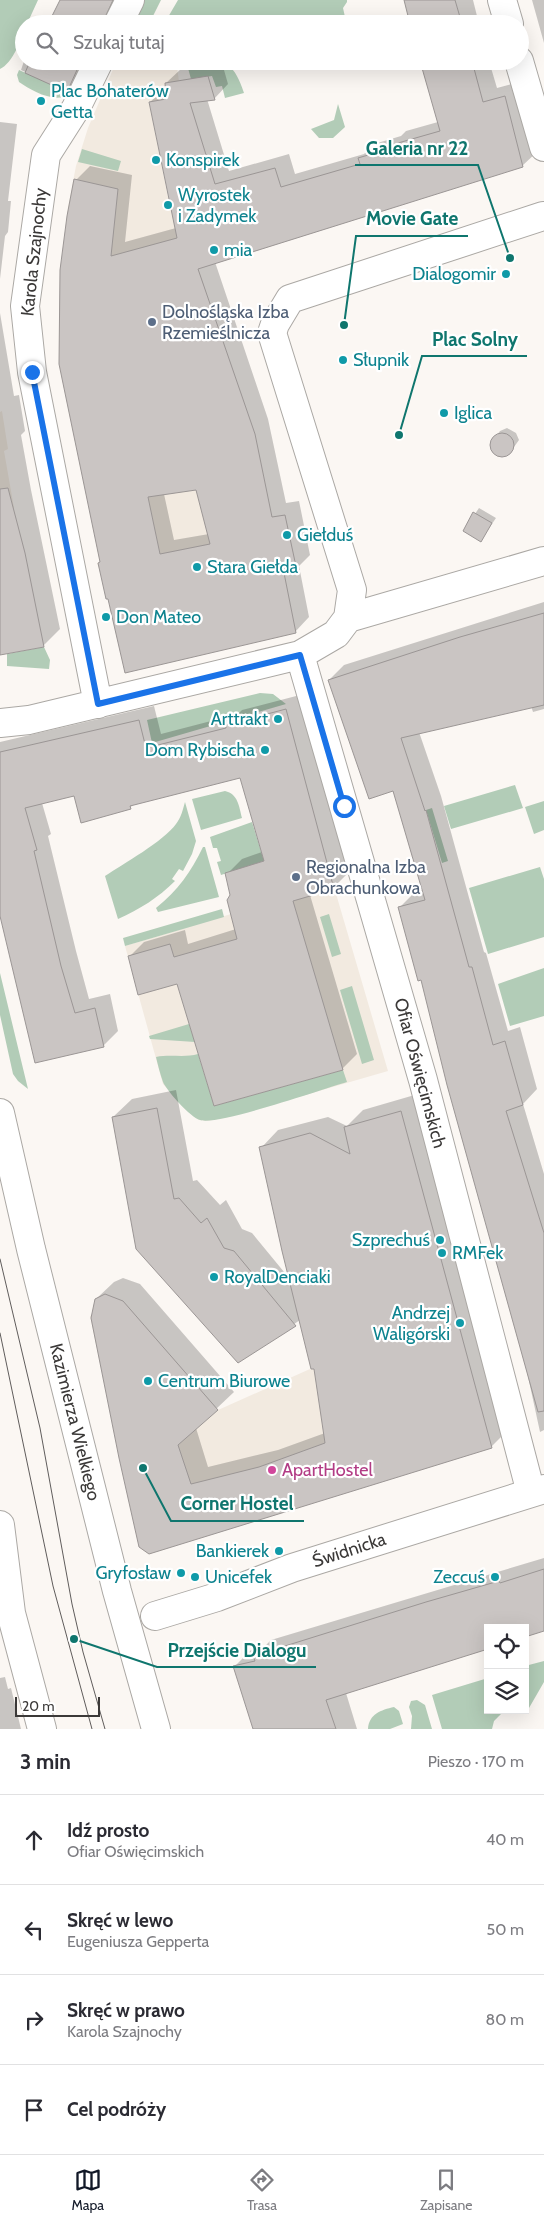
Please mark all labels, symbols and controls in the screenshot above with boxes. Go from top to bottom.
search box [15,15,529,70]
icon: search [33,29,61,57]
text: Szukaj tutaj [73,31,165,54]
place label: Plac Bohaterów Getta [51,80,169,123]
marker: Plac Bohaterów Getta [35,95,47,107]
callout: Galeria nr 22 [355,131,478,165]
text: Galeria nr 22 [366,137,468,160]
place label: Konspirek [166,149,241,171]
marker: Konspirek [150,154,162,166]
place label: Wyrostek i Zadymek [178,184,257,227]
street label: Karola Szajnochy [16,187,52,317]
marker: Wyrostek i Zadymek [162,199,174,211]
callout: Movie Gate [356,202,468,236]
text: Movie Gate [366,207,458,230]
place label: mia [224,239,253,261]
marker: mia [208,244,220,256]
place label: Dialogomir [412,263,496,285]
marker: Dialogomir [500,268,512,280]
place label: Dolnośląska Izba Rzemieślnicza [162,301,289,344]
marker: Dolnośląska Izba Rzemieślnicza [146,316,158,328]
callout: Plac Solny [422,322,527,356]
text: Plac Solny [432,328,519,351]
place label: Słupnik [353,349,410,371]
marker: Słupnik [337,354,349,366]
route end [21,361,44,384]
place label: Iglica [454,402,493,424]
marker: Iglica [438,407,450,419]
place label: Giełduś [297,524,353,546]
marker: Giełduś [281,529,293,541]
place label: Stara Giełda [207,556,298,578]
marker: Stara Giełda [191,561,203,573]
place label: Don Mateo [116,606,201,628]
marker: Don Mateo [100,611,112,623]
place label: Arttrakt [211,708,268,730]
marker: Arttrakt [272,713,284,725]
place label: Dom Rybischa [145,739,255,761]
marker: Dom Rybischa [259,744,271,756]
route start [333,795,356,818]
place label: Regionalna Izba Obrachunkowa [306,856,426,899]
marker: Regionalna Izba Obrachunkowa [290,871,302,883]
street label: Ofiar Oświęcimskich [389,996,451,1150]
place label: Szprechuś [352,1229,430,1251]
marker: Szprechuś [434,1234,446,1246]
place label: RMFek [452,1242,504,1264]
marker: RMFek [436,1247,448,1259]
place label: RoyalDenciaki [224,1266,331,1288]
marker: RoyalDenciaki [208,1271,220,1283]
place label: Andrzej Waligórski [373,1302,450,1345]
marker: Andrzej Waligórski [454,1317,466,1329]
street label: Kazimierza Wielkiego [45,1341,105,1503]
place label: Centrum Biurowe [158,1370,290,1392]
marker: Centrum Biurowe [142,1375,154,1387]
place label: ApartHostel [282,1459,373,1481]
marker: ApartHostel [266,1464,278,1476]
callout: Corner Hostel [171,1487,304,1521]
text: Corner Hostel [180,1492,294,1515]
street label: Świdnicka [309,1528,389,1572]
place label: Bankierek [196,1540,270,1562]
marker: Bankierek [273,1545,285,1557]
place label: Gryfosław [95,1562,171,1584]
place label: Unicefek [205,1566,273,1588]
place label: Zeccuś [433,1566,485,1588]
marker: Gryfosław [175,1567,187,1579]
marker: Unicefek [189,1571,201,1583]
marker: Zeccuś [489,1571,501,1583]
map controls [484,1624,529,1714]
button: locate [484,1624,529,1669]
callout: Przejście Dialogu [157,1633,316,1667]
text: Przejście Dialogu [167,1639,307,1662]
button: layers [484,1669,529,1714]
scale bar [15,1694,100,1717]
text: 20 m [22,1697,55,1715]
text: 3 min [20,1749,71,1774]
text: Pieszo · 170 m [428,1752,524,1771]
text: Idź prosto [67,1819,149,1842]
icon: ahead [20,1826,48,1854]
text: 40 m [486,1830,524,1849]
text: Ofiar Oświęcimskich [67,1842,204,1861]
text: Skręć w lewo [67,1909,173,1932]
icon: left [20,1916,48,1944]
text: 50 m [487,1920,524,1939]
text: Eugeniusza Gepperta [67,1932,209,1951]
text: Skręć w prawo [67,1999,185,2022]
icon: right [20,2006,48,2034]
text: 80 m [486,2010,524,2029]
text: Karola Szajnochy [67,2022,182,2041]
icon: arrive [20,2096,48,2124]
text: Cel podróży [67,2098,166,2121]
tab: Mapa [72,2166,104,2214]
tab: Trasa [247,2166,277,2214]
tab: Zapisane [420,2166,472,2214]

